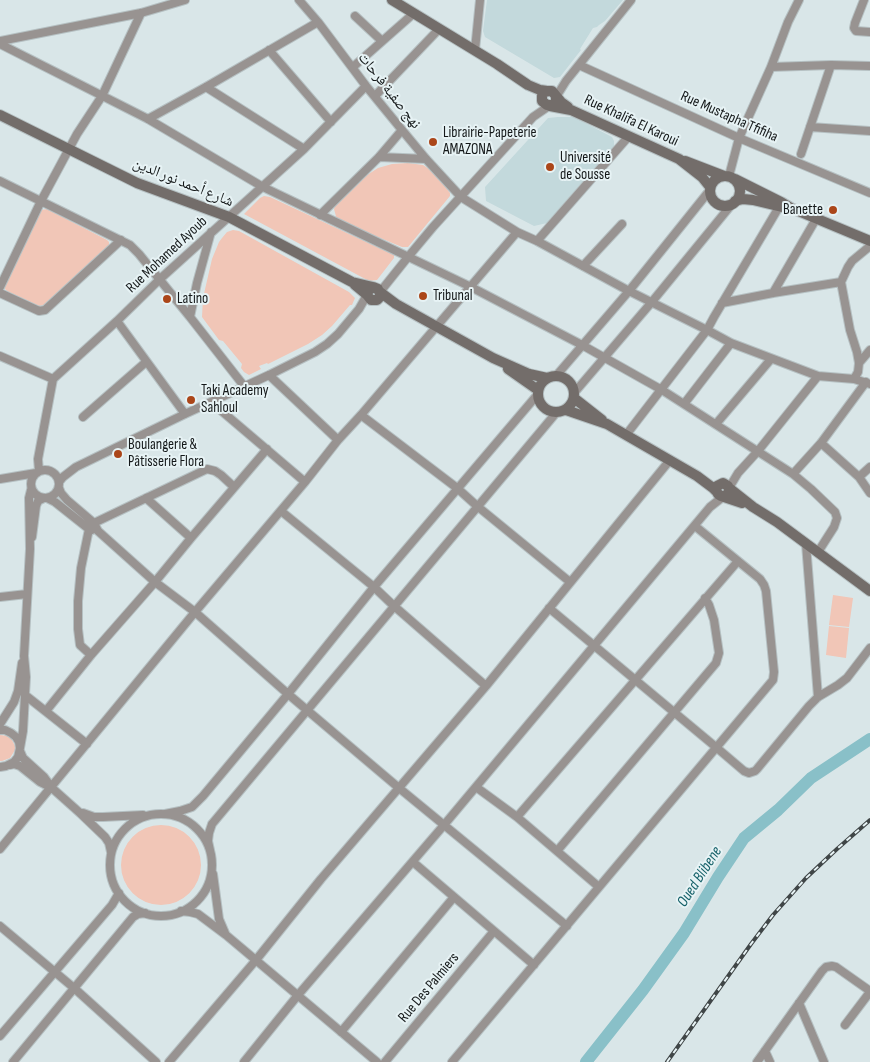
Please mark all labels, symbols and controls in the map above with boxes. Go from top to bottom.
street label: نهج صفية فرحات [354,49,424,133]
street label: Rue Mustapha Tfifiha [678,87,780,147]
street label: Rue Khalifa El Karoui [581,91,681,151]
place label: Librairie-Papeterie AMAZONA [443,124,537,159]
marker: Librairie-Papeterie AMAZONA [427,136,439,148]
place label: Université de Sousse [560,149,611,184]
street label: شارع أحمد نور الدين [130,155,236,211]
marker: Université de Sousse [544,161,556,173]
place label: Banette [783,201,823,219]
marker: Banette [827,204,839,216]
street label: Rue Mohamed Ayoub [123,213,211,297]
place label: Tribunal [433,287,473,305]
place label: Latino [177,290,208,308]
marker: Tribunal [417,290,429,302]
marker: Latino [161,293,173,305]
place label: Taki Academy Sahloul [201,382,269,417]
marker: Taki Academy Sahloul [185,394,197,406]
place label: Boulangerie & Pâtisserie Flora [128,436,204,471]
marker: Boulangerie & Pâtisserie Flora [112,448,124,460]
water label: Oued Blibene [673,843,727,911]
street label: Rue Des Palmiers [395,950,463,1026]

